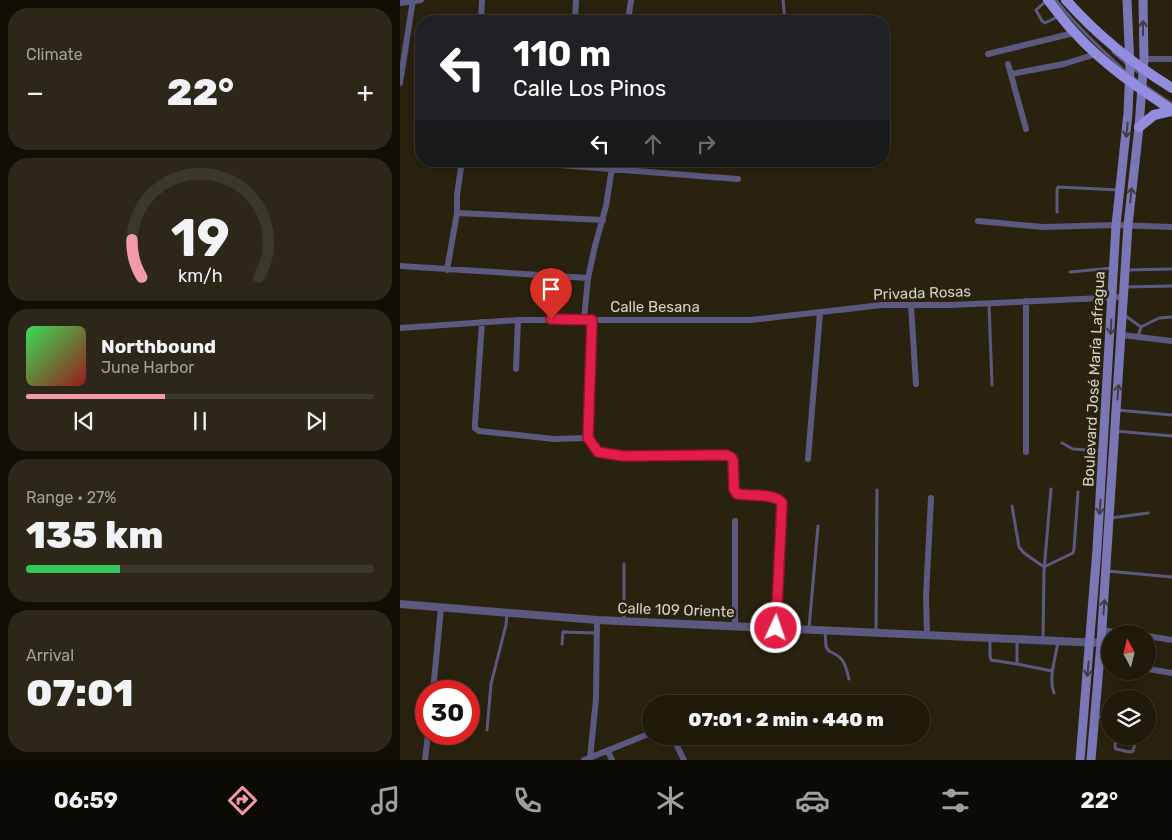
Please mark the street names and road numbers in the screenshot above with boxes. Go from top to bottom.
street label: Boulevard José María Lafragua [1079,271,1109,487]
street label: Privada Rosas [873,282,972,304]
street label: Calle Besana [610,298,700,316]
street label: Calle 109 Oriente [617,599,735,621]

